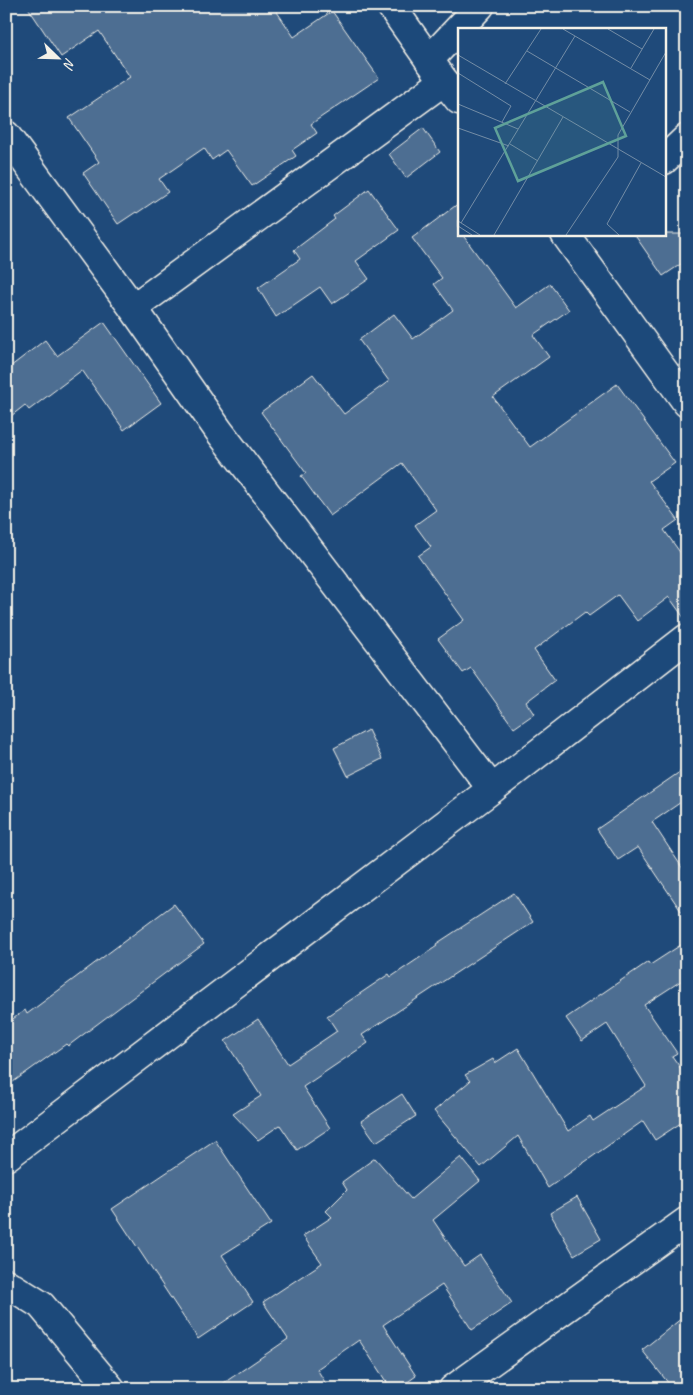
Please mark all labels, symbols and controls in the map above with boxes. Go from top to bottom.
inset map [458,28,666,235]
north arrow [32,32,82,82]
text: N [59,56,79,72]

